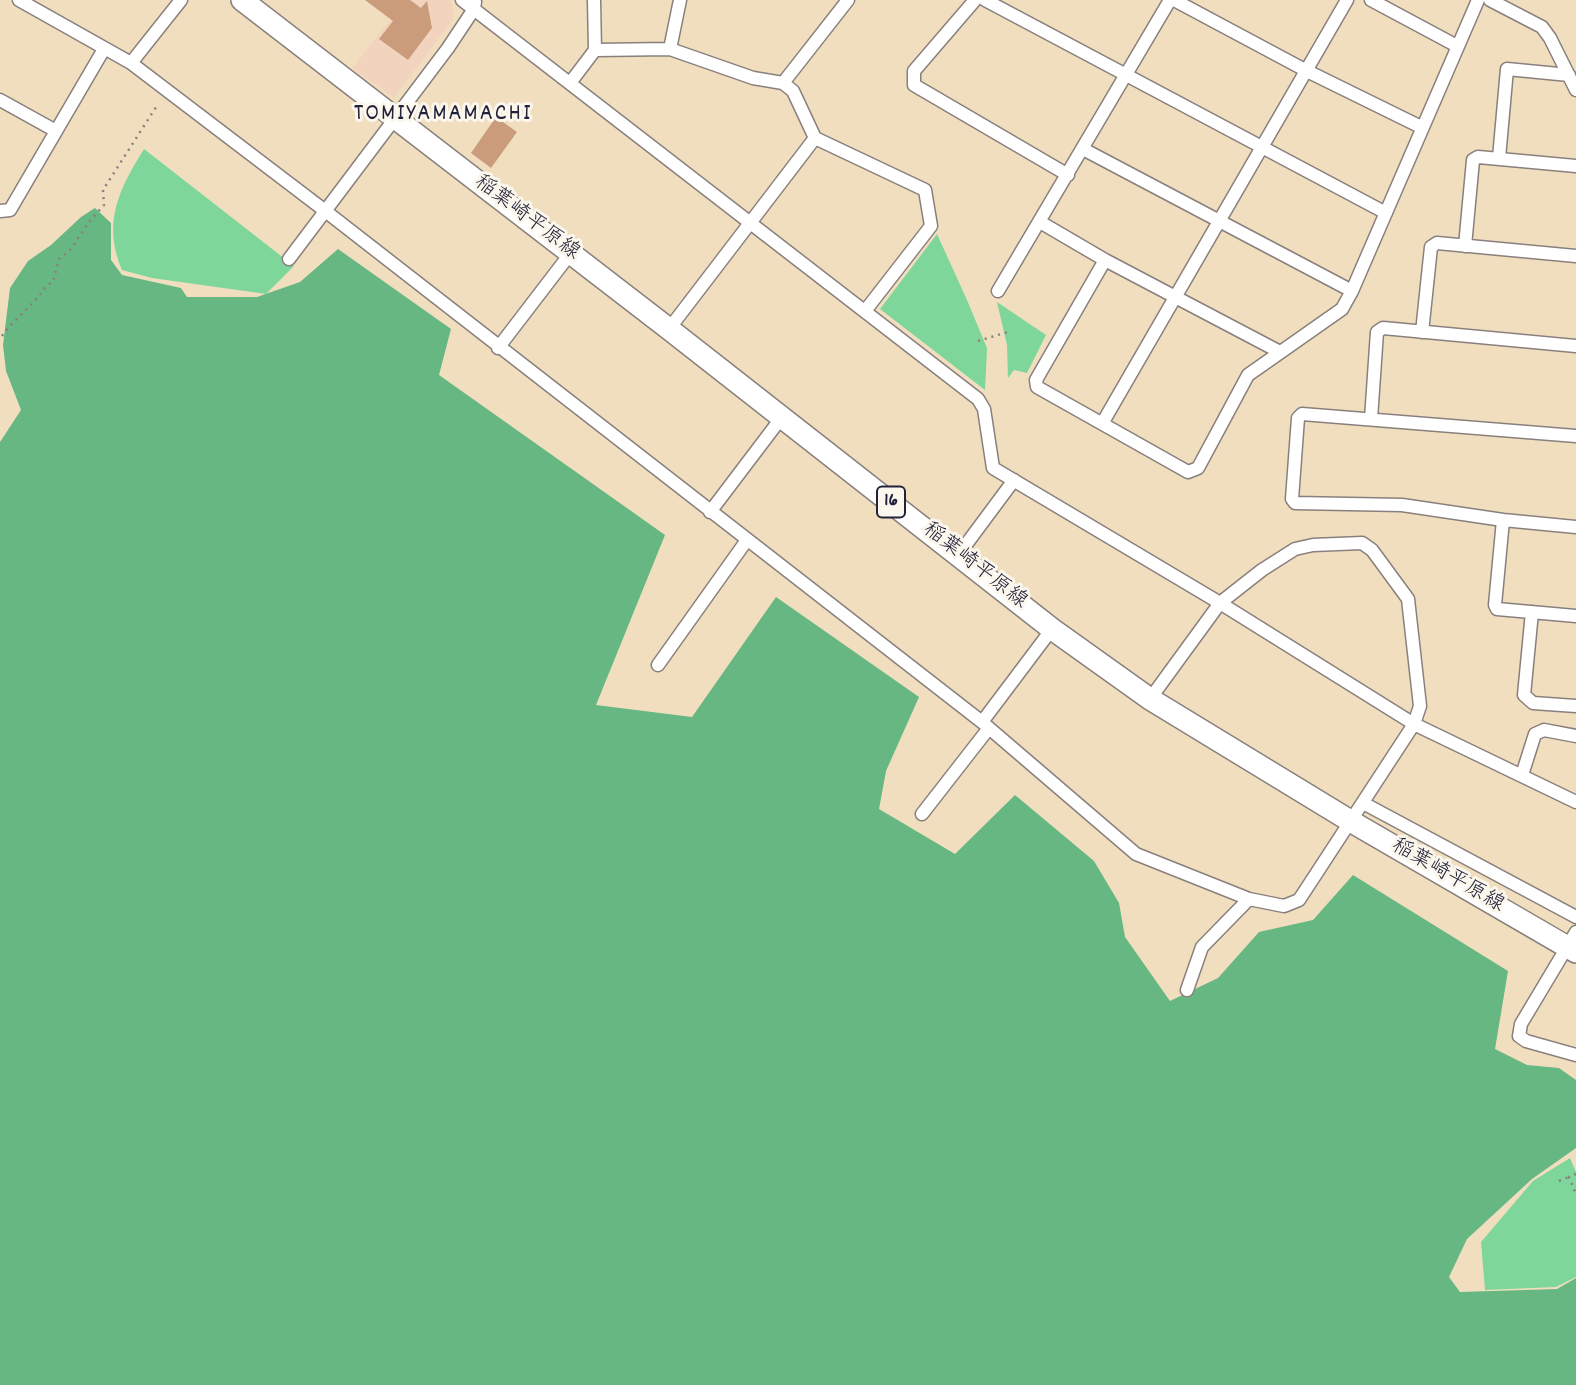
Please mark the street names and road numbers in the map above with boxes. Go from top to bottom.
street label: 稲葉崎平原線 [468,171,584,267]
road number: 16 [877,486,905,517]
street label: 稲葉崎平原線 [917,518,1031,616]
street label: 稲葉崎平原線 [1386,835,1508,919]

